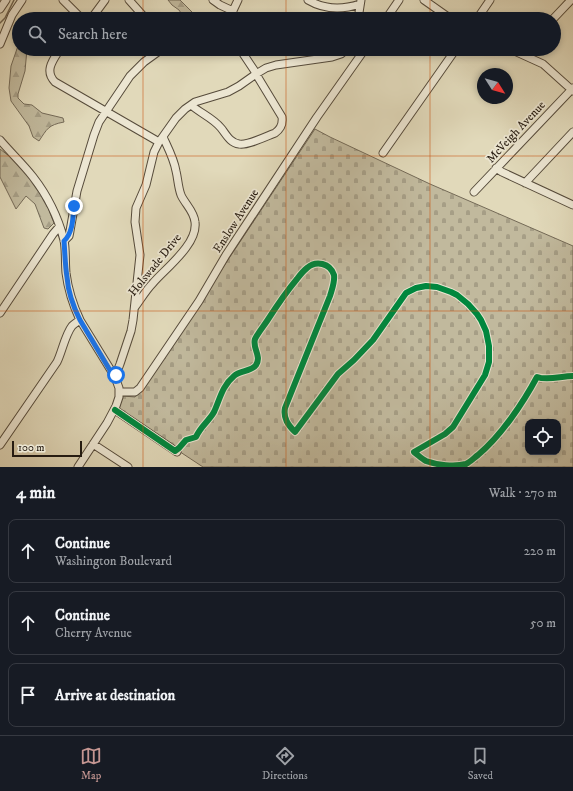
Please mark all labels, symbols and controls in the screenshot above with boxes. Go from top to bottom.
search box [12,12,561,56]
icon: search [26,23,48,45]
text: Search here [58,25,127,44]
north arrow [477,68,513,104]
street label: McVeigh Avenue [483,98,549,166]
street label: Enslow Avenue [210,186,262,256]
route end [65,197,83,215]
street label: Holswade Drive [125,231,185,299]
route start [107,366,125,384]
map controls [525,419,561,455]
button: locate [525,419,561,455]
scale bar [12,439,82,458]
text: 100 m [18,441,44,455]
text: 4 min [16,482,55,504]
text: Walk · 270 m [489,485,557,501]
text: Continue [55,534,110,553]
icon: ahead [17,540,39,562]
text: 220 m [524,543,556,559]
text: Washington Boulevard [55,553,172,569]
text: Continue [55,606,110,625]
icon: ahead [17,612,39,634]
text: 50 m [530,615,556,631]
text: Cherry Avenue [55,625,132,641]
icon: arrive [17,684,39,706]
text: Arrive at destination [55,686,175,705]
tab: Map [80,745,102,783]
tab: Directions [262,745,308,783]
tab: Saved [468,745,493,783]

